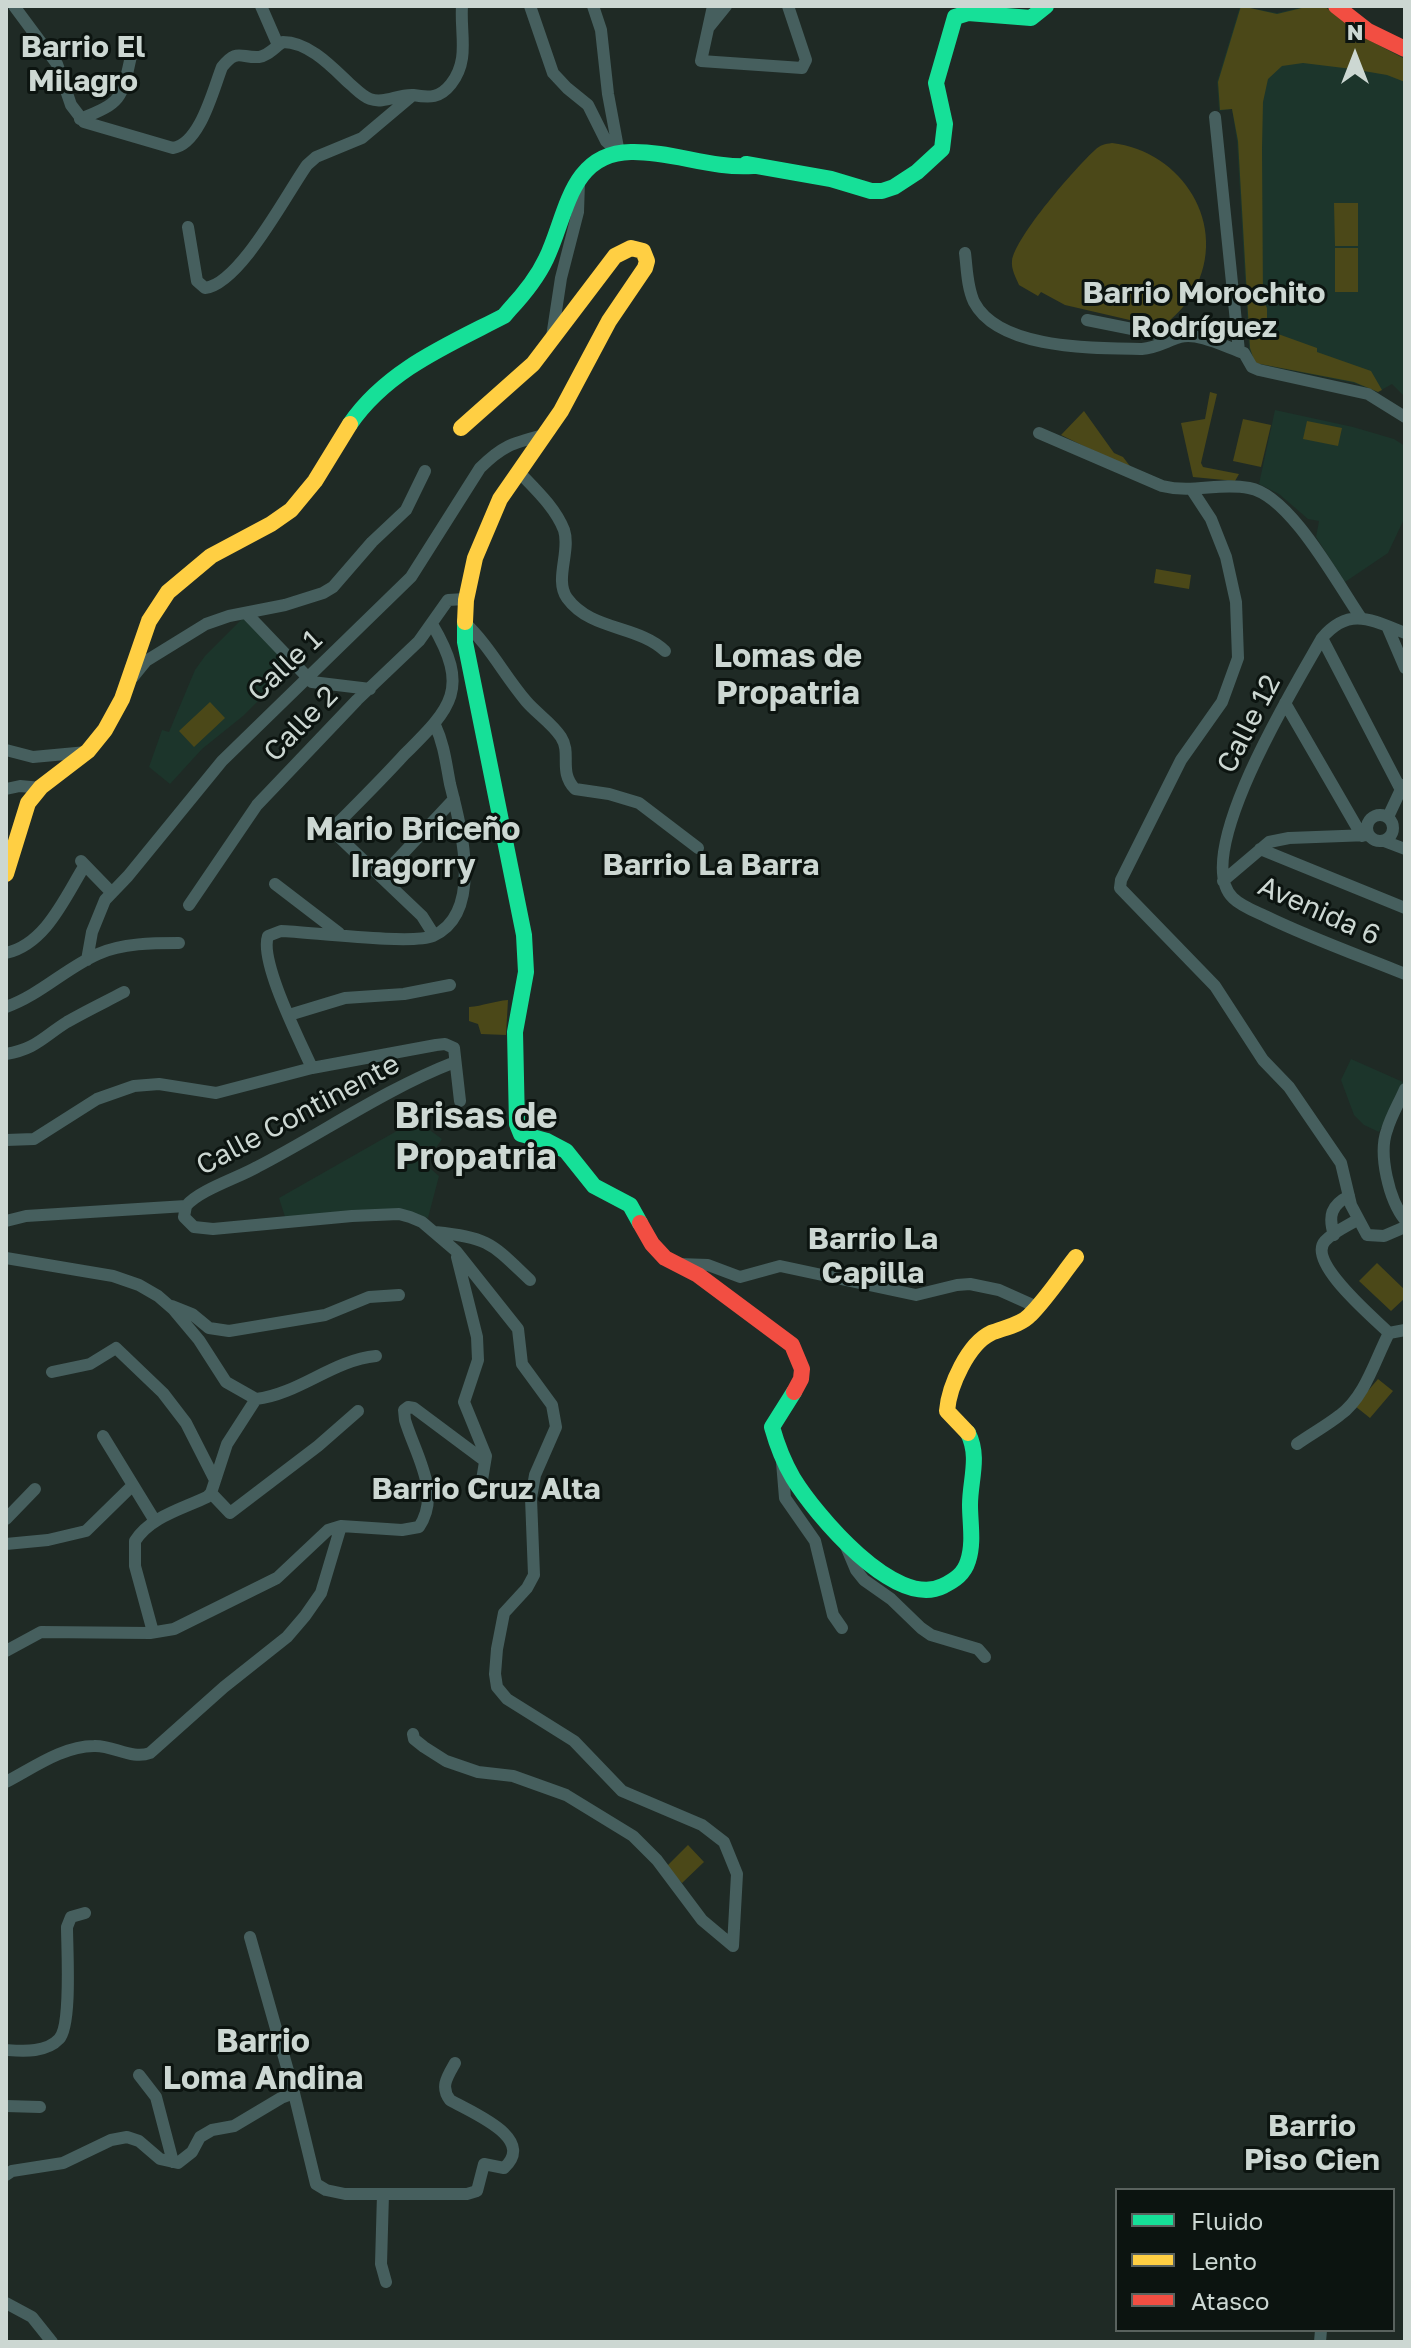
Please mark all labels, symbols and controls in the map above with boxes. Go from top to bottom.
north arrow [1315,16,1395,96]
text: N [1347,18,1363,45]
district label: Barrio El Milagro [21,29,145,100]
district label: Barrio Morochito Rodríguez [1082,275,1326,346]
street label: Calle 1 [241,623,329,709]
district label: Lomas de Propatria [714,638,862,713]
street label: Calle 12 [1210,669,1288,779]
street label: Calle 2 [257,679,345,769]
district label: Mario Briceño Iragorry [305,811,521,886]
district label: Barrio La Barra [603,847,819,883]
street label: Avenida 6 [1253,869,1385,953]
street label: Calle Continente [191,1047,405,1183]
district label: Brisas de Propatria [395,1095,557,1180]
district label: Barrio La Capilla [808,1221,938,1292]
district label: Barrio Cruz Alta [371,1471,601,1507]
district label: Barrio Loma Andina [163,2023,363,2098]
district label: Barrio Piso Cien [1244,2108,1380,2178]
legend [1115,2188,1395,2332]
text: Fluido [1191,2206,1263,2235]
text: Lento [1191,2246,1257,2275]
text: Atasco [1191,2286,1269,2315]

